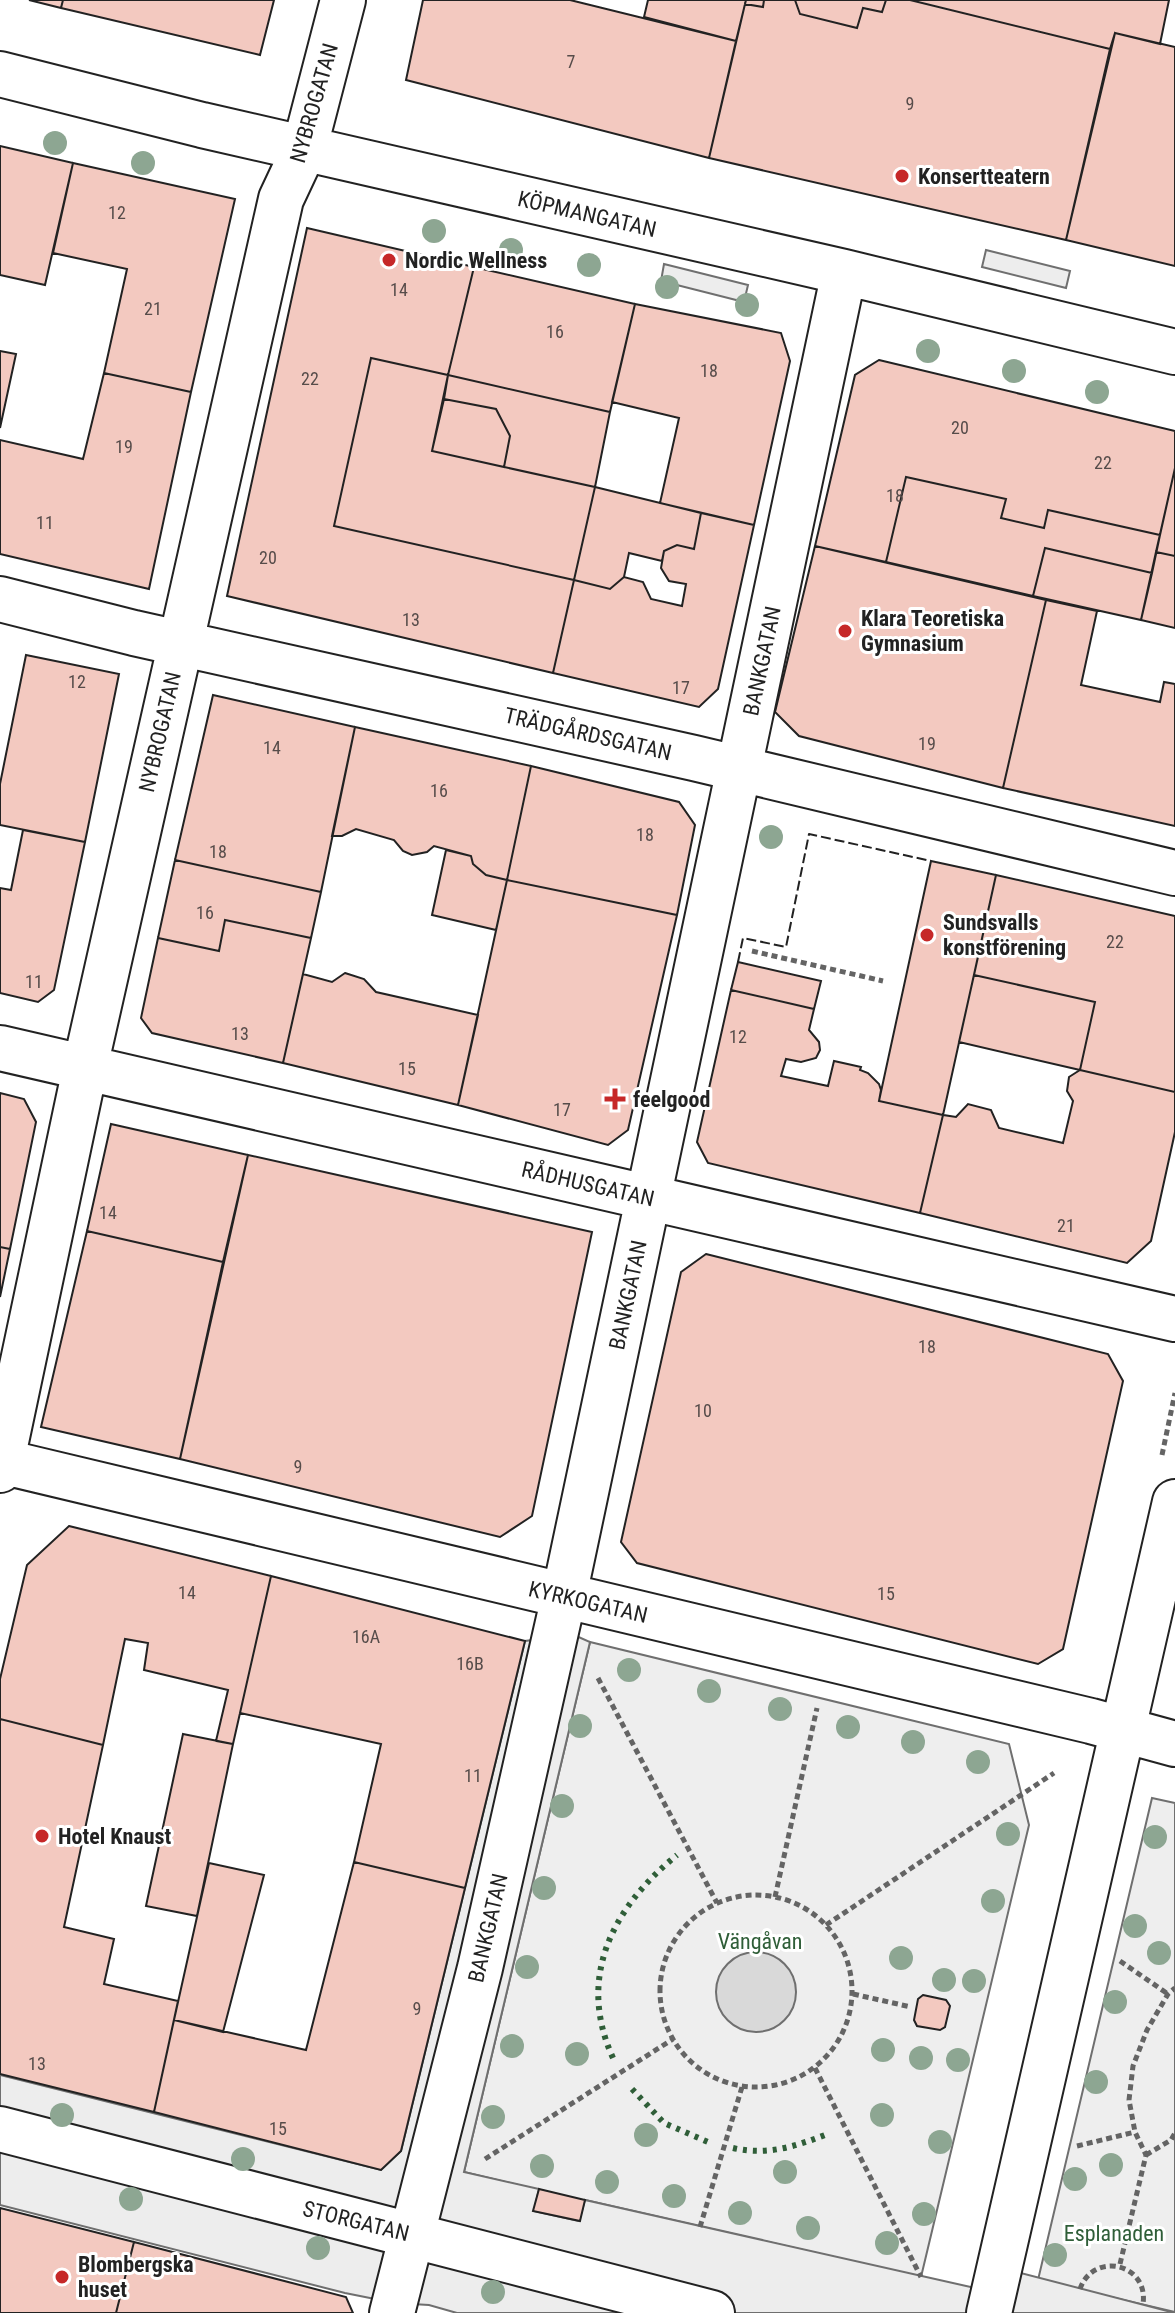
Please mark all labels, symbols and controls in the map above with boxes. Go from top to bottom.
street label: NYBROGATAN [285,40,343,166]
house number: 7 [567,51,576,72]
house number: 9 [906,93,914,114]
place label: Konsertteatern [918,164,1050,189]
marker: Konsertteatern [893,167,911,185]
street label: KÖPMANGATAN [515,186,659,242]
house number: 12 [108,202,126,223]
place label: Nordic Wellness [405,248,547,273]
marker: Nordic Wellness [380,251,398,269]
house number: 14 [390,279,408,300]
house number: 21 [144,298,162,319]
house number: 16 [546,321,564,342]
house number: 18 [700,360,718,381]
house number: 22 [301,368,319,389]
house number: 20 [951,417,969,438]
house number: 19 [115,436,133,457]
house number: 22 [1094,452,1112,473]
house number: 18 [886,485,904,506]
house number: 11 [36,512,54,533]
house number: 20 [259,547,277,568]
street label: BANKGATAN [738,604,786,718]
place label: Klara Teoretiska Gymnasium [861,606,1004,656]
house number: 13 [402,609,420,630]
marker: Klara Teoretiska Gymnasium [836,622,854,640]
street label: NYBROGATAN [134,669,186,795]
house number: 12 [68,671,86,692]
house number: 17 [672,677,690,698]
street label: TRÄDGÅRDSGATAN [502,702,674,765]
house number: 19 [918,733,936,754]
house number: 14 [263,737,281,758]
house number: 16 [430,780,448,801]
house number: 18 [636,824,654,845]
house number: 18 [209,841,227,862]
house number: 16 [196,902,214,923]
place label: Sundsvalls konstförening [943,910,1066,960]
marker: Sundsvalls konstförening [918,926,936,944]
house number: 22 [1106,931,1124,952]
house number: 11 [25,971,43,992]
house number: 13 [231,1023,249,1044]
house number: 12 [729,1026,747,1047]
house number: 15 [398,1058,416,1079]
place label: feelgood [633,1087,710,1112]
marker: feelgood [604,1088,626,1110]
house number: 17 [553,1099,571,1120]
street label: RÅDHUSGATAN [519,1156,657,1211]
house number: 14 [99,1202,117,1223]
house number: 21 [1057,1215,1075,1236]
street label: BANKGATAN [604,1238,652,1352]
house number: 18 [918,1336,936,1357]
house number: 10 [694,1400,712,1421]
house number: 9 [294,1456,302,1477]
street label: KYRKOGATAN [526,1576,650,1628]
house number: 14 [178,1582,196,1603]
house number: 15 [877,1583,895,1604]
house number: 16A [352,1626,381,1647]
house number: 16B [456,1653,484,1674]
house number: 11 [464,1765,482,1786]
place label: Hotel Knaust [58,1824,172,1849]
marker: Hotel Knaust [33,1827,51,1845]
street label: BANKGATAN [463,1871,513,1985]
park label: Vängåvan [718,1929,802,1954]
house number: 9 [413,1998,421,2019]
house number: 13 [28,2053,46,2074]
house number: 15 [269,2118,287,2139]
street label: STORGATAN [300,2196,412,2246]
park label: Esplanaden [1064,2221,1164,2246]
place label: Blombergska huset [78,2252,194,2302]
marker: Blombergska huset [53,2268,71,2286]

